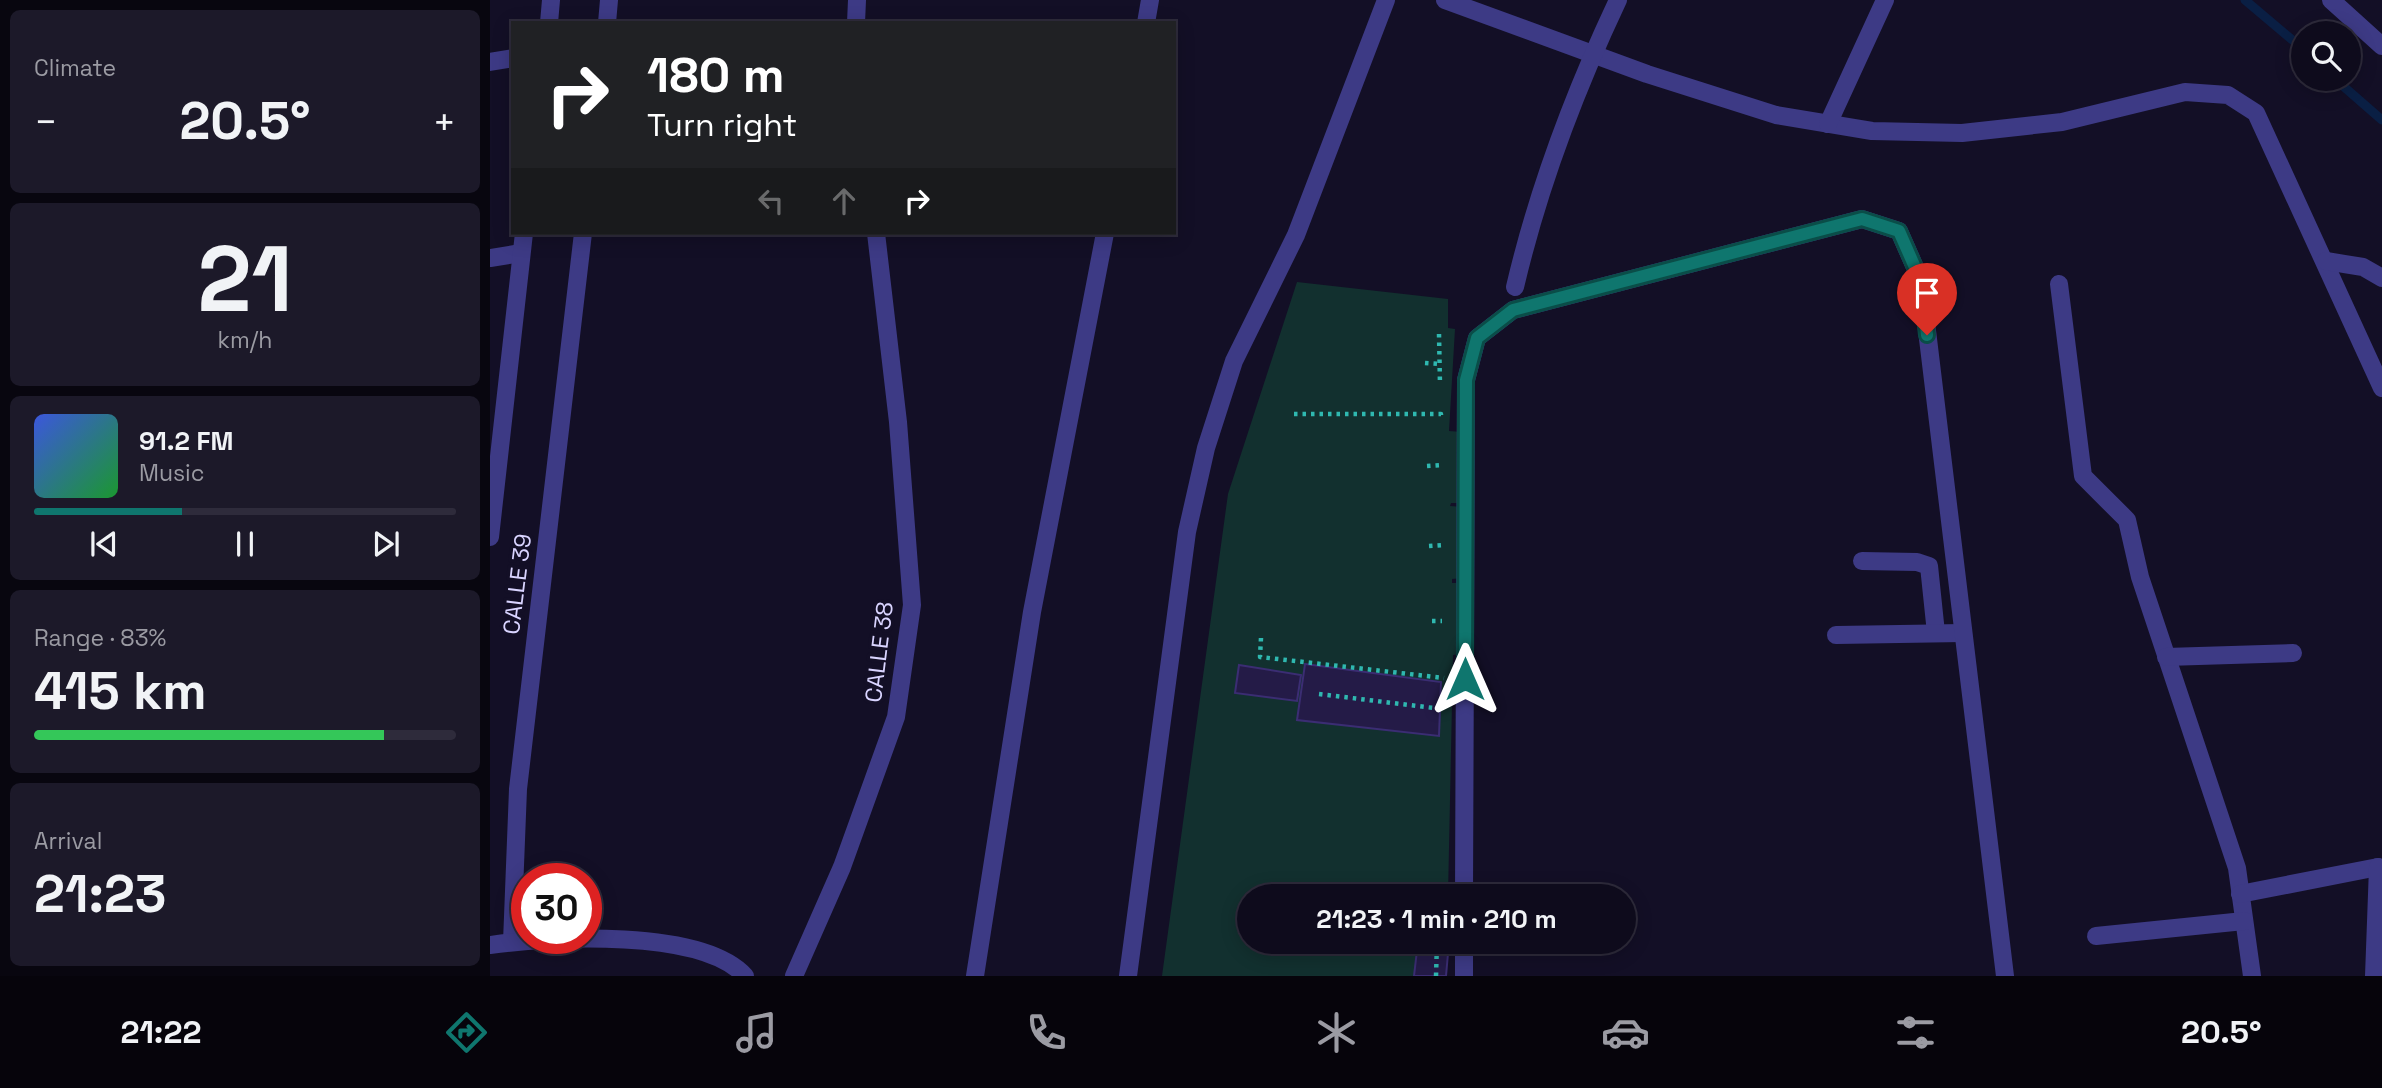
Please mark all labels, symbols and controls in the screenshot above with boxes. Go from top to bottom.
map controls [2291,21,2361,91]
button: search [2291,21,2361,91]
text: 180 m [647,44,785,106]
icon: right [532,49,623,140]
text: Climate [34,53,116,83]
text: 20.5° [179,88,311,154]
text: − [34,98,58,146]
text: + [432,98,456,146]
text: Turn right [647,105,797,145]
icon: left [752,182,790,220]
icon: ahead [825,182,863,220]
icon: right [898,182,936,220]
text: 21 [197,221,293,338]
pin [1897,263,1957,335]
icon: arrive [1908,274,1946,312]
text: km/h [218,325,272,355]
text: 91.2 FM [139,424,233,458]
text: Music [139,458,204,488]
icon: previous [85,525,123,563]
icon: pause [226,525,264,563]
icon: next [367,525,405,563]
street label: CALLE 39 [496,532,538,636]
street label: CALLE 38 [858,600,900,704]
text: Range · 83% [34,623,166,653]
position arrow [1428,642,1502,716]
text: 415 km [34,658,207,724]
text: Arrival [34,826,102,856]
text: 21:23 [34,861,166,927]
speed limit sign: 30 [511,863,602,954]
text: 21:23 · 1 min · 210 m [1316,902,1557,936]
icon: directions [442,1008,491,1057]
icon: music [732,1008,781,1057]
icon: phone [1022,1008,1071,1057]
icon: climate [1312,1008,1361,1057]
icon: car [1601,1008,1650,1057]
icon: filters [1891,1008,1940,1057]
text: 21:22 [120,1012,201,1052]
text: 20.5° [2181,1012,2262,1052]

